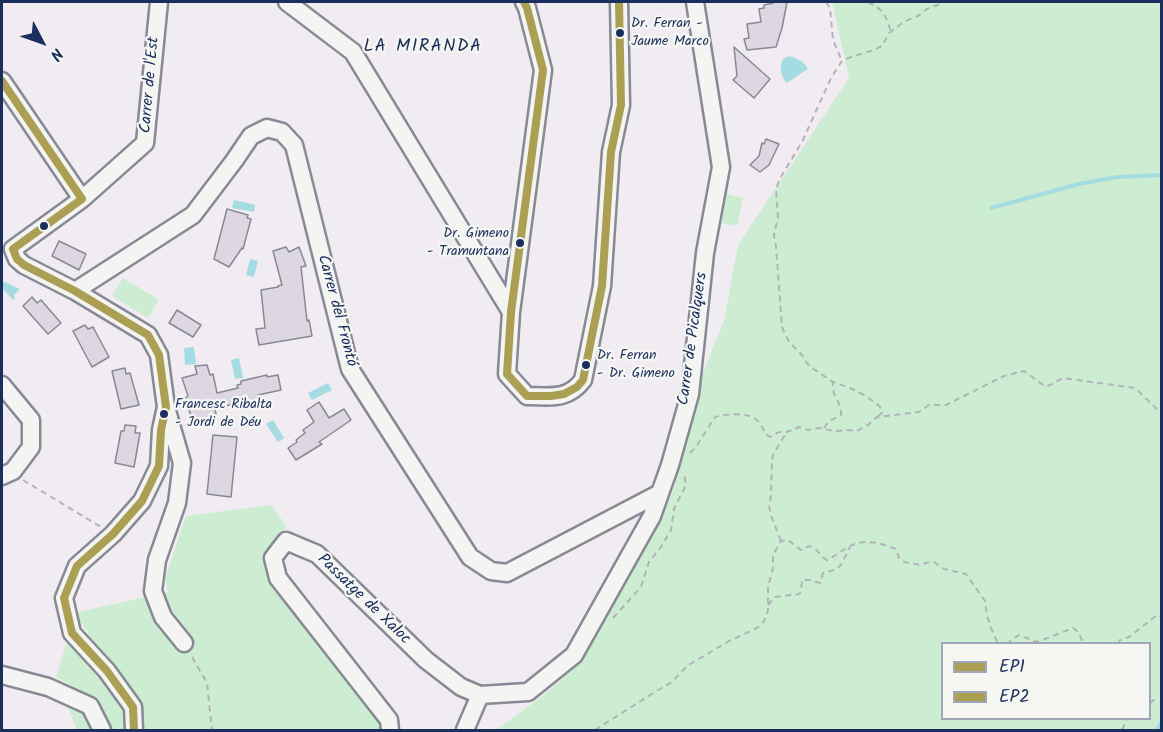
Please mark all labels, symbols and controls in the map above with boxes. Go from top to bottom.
north arrow [12,12,72,72]
place label: Dr. Ferran - Jaume Marco [631,17,709,50]
marker: Dr. Ferran - Jaume Marco [614,27,626,39]
street label: Carrer de l'Est [137,36,165,134]
district label: LA MIRANDA [364,37,482,59]
text: N [43,42,69,66]
unlabelled marker [38,220,50,232]
place label: Dr. Gimeno - Tramuntana [427,227,509,260]
marker: Dr. Gimeno - Tramuntana [514,237,526,249]
street label: Carrer del Frontó [312,253,360,369]
street label: Carrer de Picalquers [675,271,713,407]
place label: Dr. Ferran - Dr. Gimeno [597,349,675,382]
marker: Dr. Ferran - Dr. Gimeno [580,359,592,371]
place label: Francesc Ribalta - Jordi de Déu [175,398,272,430]
marker: Francesc Ribalta - Jordi de Déu [158,408,170,420]
street label: Passatge de Xaloc [312,551,414,649]
legend [941,642,1151,720]
text: EP1 [999,653,1025,682]
text: EP2 [999,683,1030,712]

